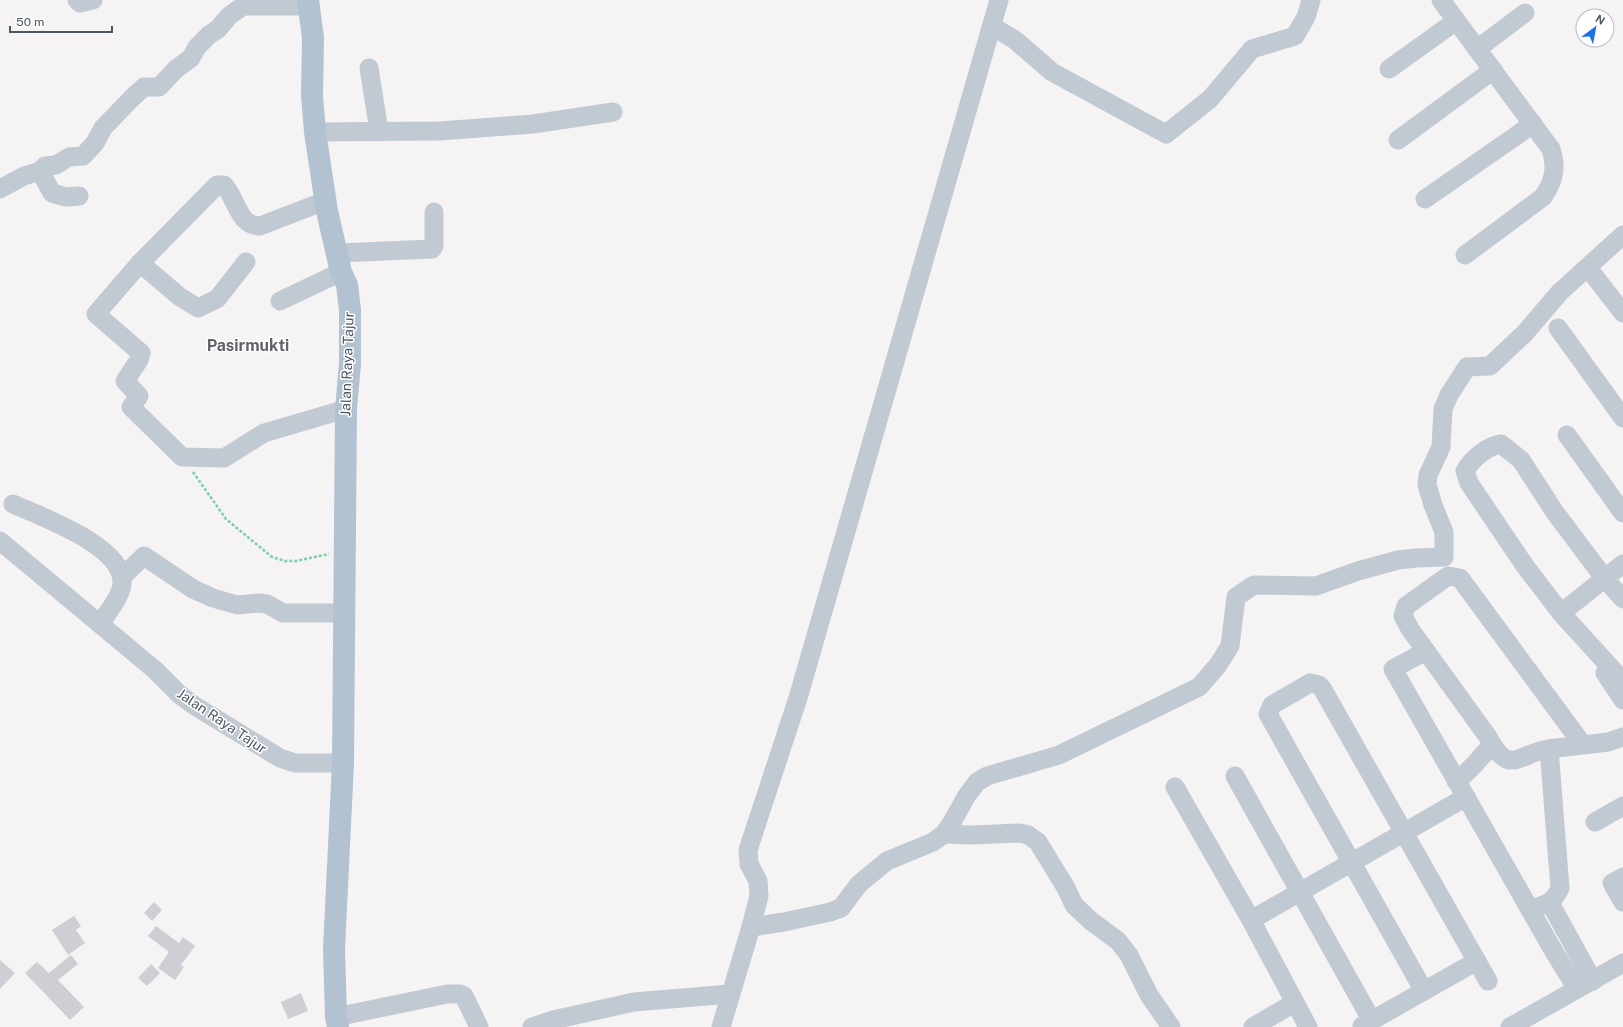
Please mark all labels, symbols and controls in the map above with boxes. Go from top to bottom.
scale bar [10,8,112,34]
north arrow [1575,8,1615,48]
text: N [1593,12,1607,27]
text: 50 m [16,15,44,29]
street label: Jalan Raya Tajur [337,312,357,416]
district label: Pasirmukti [207,336,289,355]
street label: Jalan Raya Tajur [174,685,270,757]

